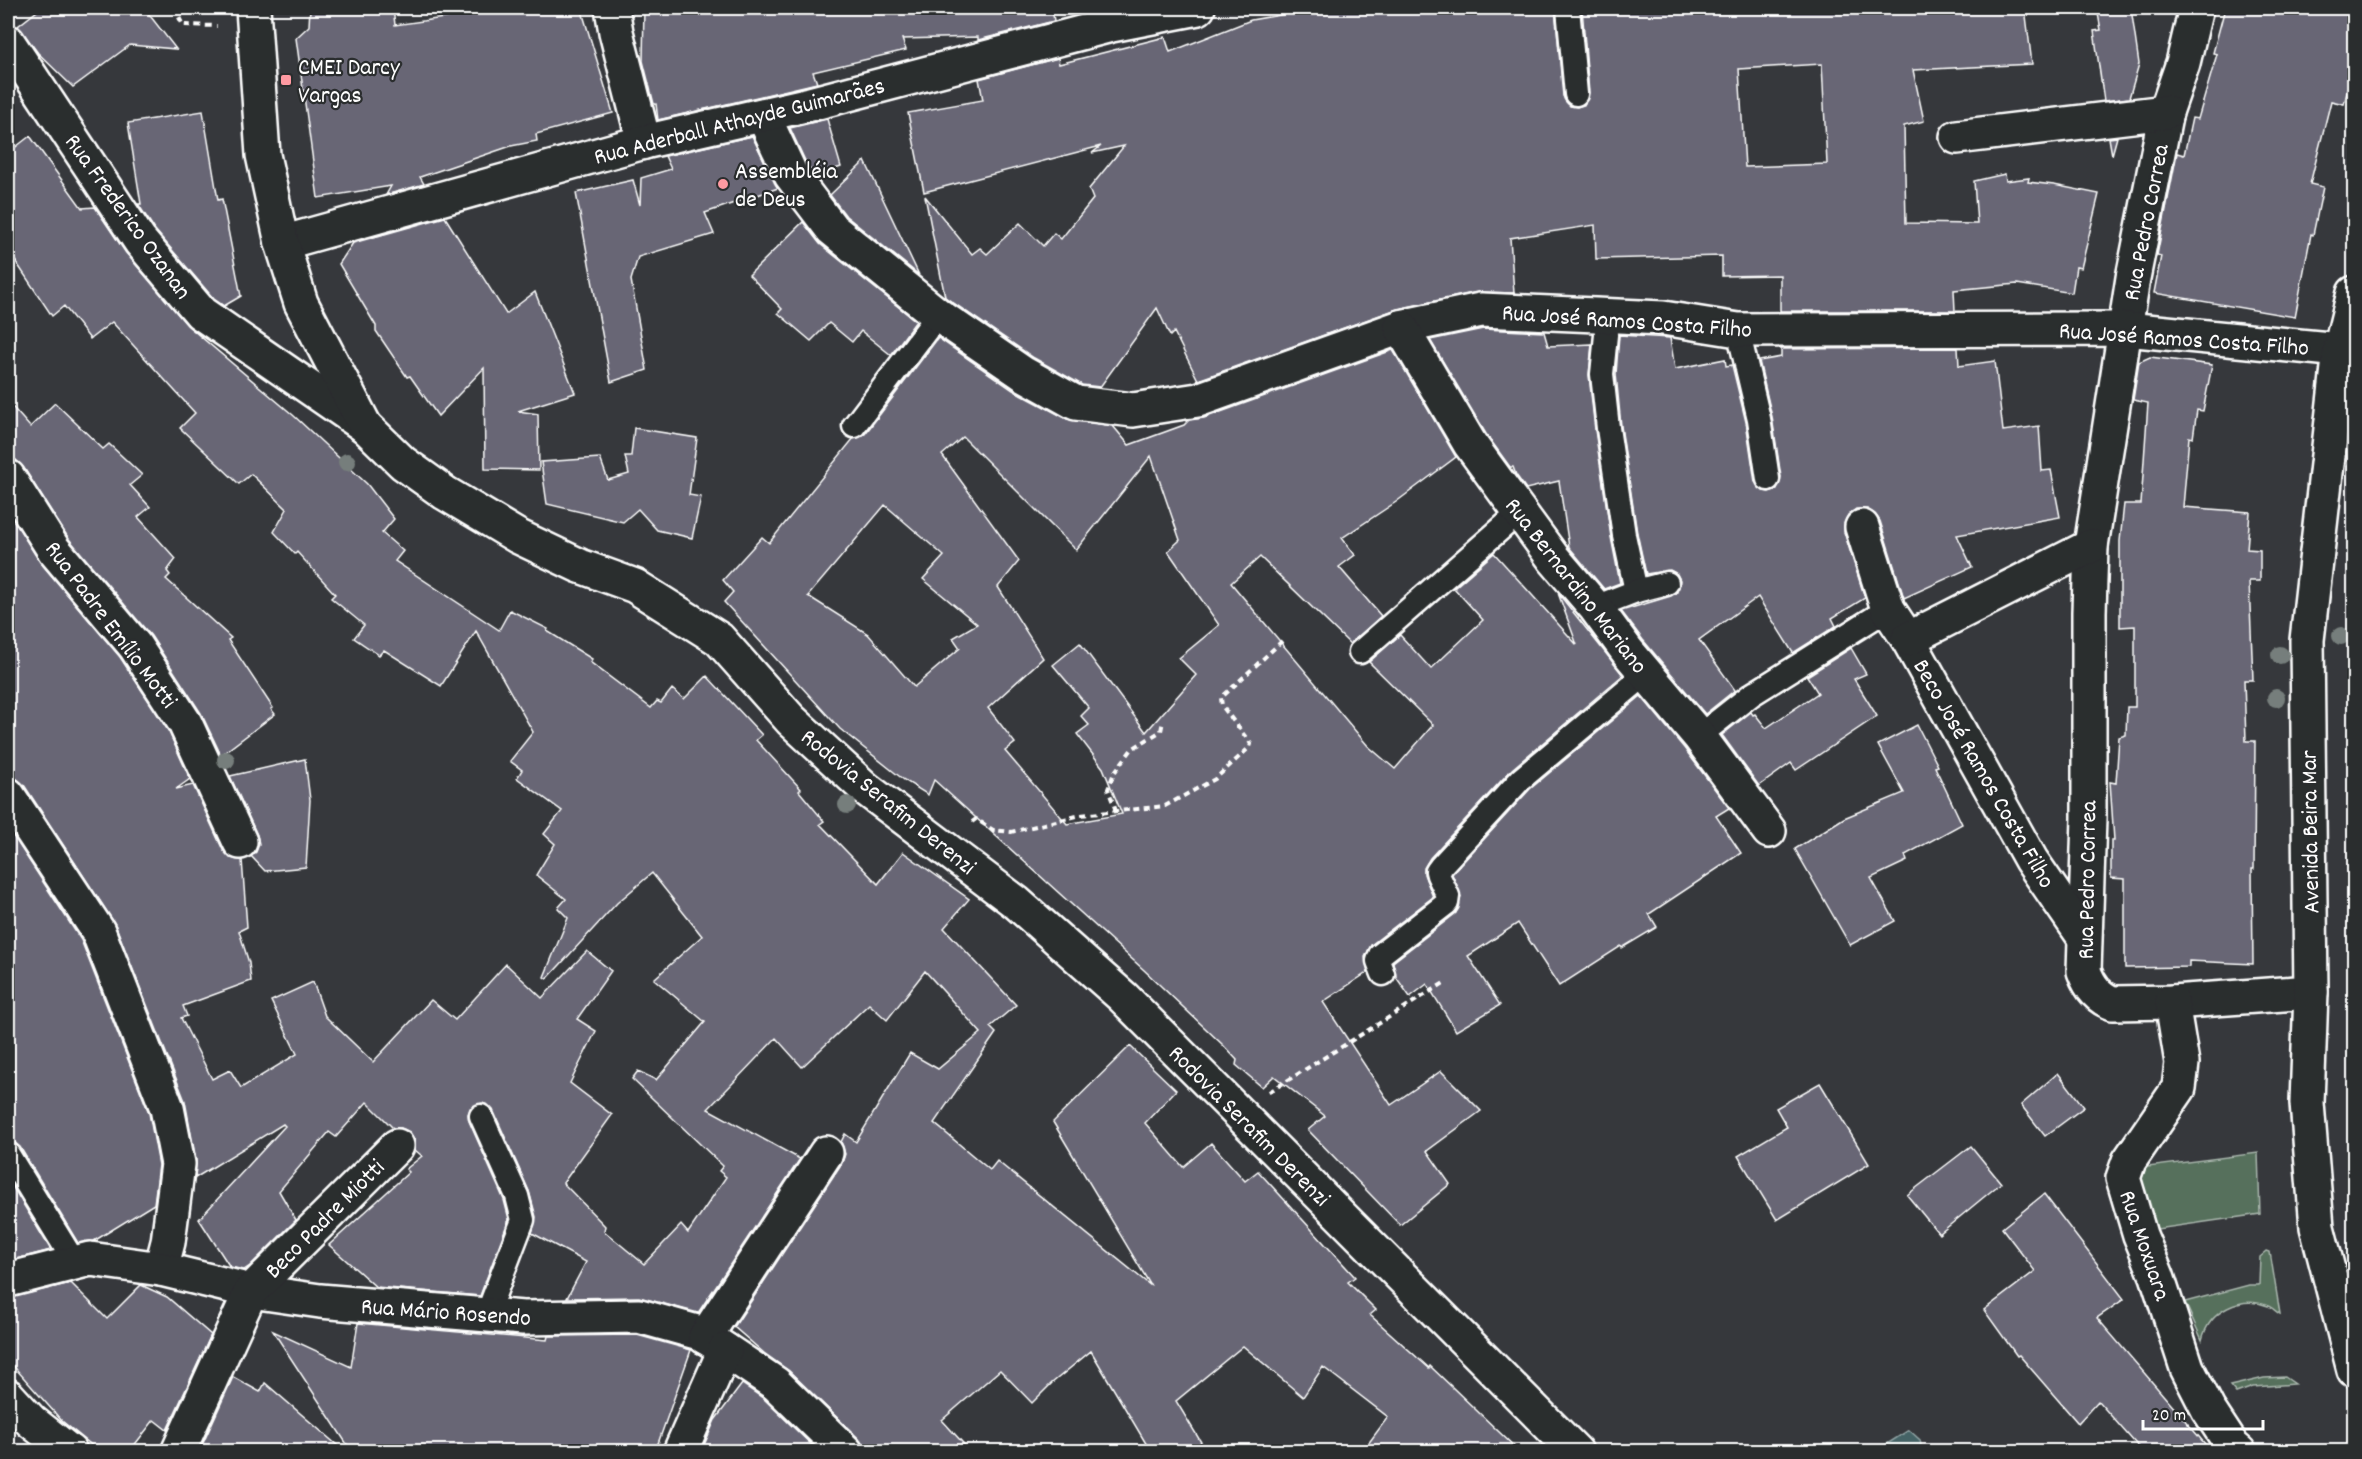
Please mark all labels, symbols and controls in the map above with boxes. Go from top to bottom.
place label: CMEI Darcy Vargas [298,52,401,114]
street label: Rua Aderball Athayde Guimarães [591,70,889,176]
marker: CMEI Darcy Vargas [279,73,293,87]
street label: Rua Frederico Ozanan [55,128,198,308]
street label: Rua Pedro Correa [2116,141,2180,304]
place label: Assembléia de Deus [735,156,838,218]
marker: Assembléia de Deus [716,177,730,191]
street label: Rua José Ramos Costa Filho [1501,297,1753,349]
street label: Rua José Ramos Costa Filho [2058,315,2310,367]
street label: Rua Bernardino Mariano [1495,491,1654,682]
street label: Rua Padre Emílio Motti [35,535,184,717]
street label: Beco José Ramos Costa Filho [1903,654,2062,895]
street label: Rodovia Serafim Derenzi [792,722,982,885]
street label: Avenida Beira Mar [2294,750,2330,914]
street label: Rua Pedro Correa [2071,800,2107,960]
street label: Rodovia Serafim Derenzi [1159,1038,1337,1216]
street label: Beco Padre Miotti [258,1152,394,1288]
street label: Rua Moxuara [2108,1186,2178,1306]
street label: Rua Mário Rosendo [360,1291,532,1337]
scale bar [2143,1393,2263,1431]
text: 20 m [2152,1404,2186,1429]

